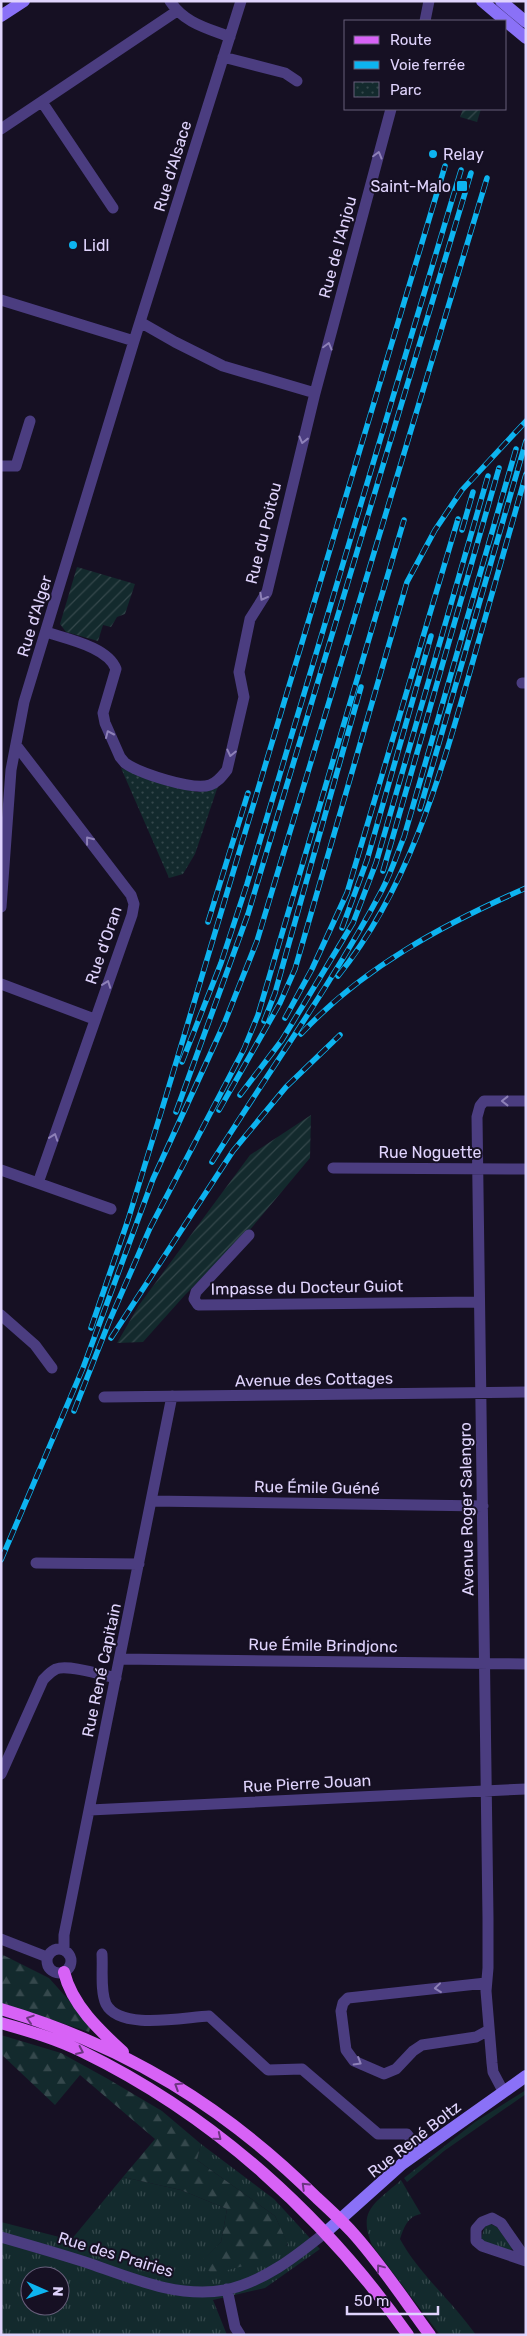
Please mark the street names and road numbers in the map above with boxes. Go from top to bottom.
street label: Rue d'Alsace [150,118,195,214]
street label: Rue de l'Anjou [315,194,360,300]
street label: Rue du Poitou [242,480,285,586]
street label: Rue d'Alger [13,573,56,659]
street label: Rue d'Oran [81,904,126,987]
street label: Rue Noguette [379,1143,481,1162]
street label: Impasse du Docteur Guiot [211,1276,403,1299]
street label: Avenue des Cottages [235,1369,393,1390]
street label: Avenue Roger Salengro [455,1422,478,1596]
street label: Rue Émile Guéné [254,1477,380,1498]
street label: Rue René Capitain [78,1601,125,1739]
street label: Rue Émile Brindjonc [248,1635,398,1656]
street label: Rue Pierre Jouan [242,1771,372,1796]
street label: Rue René Boltz [364,2097,465,2182]
street label: Rue des Prairies [56,2228,176,2281]

